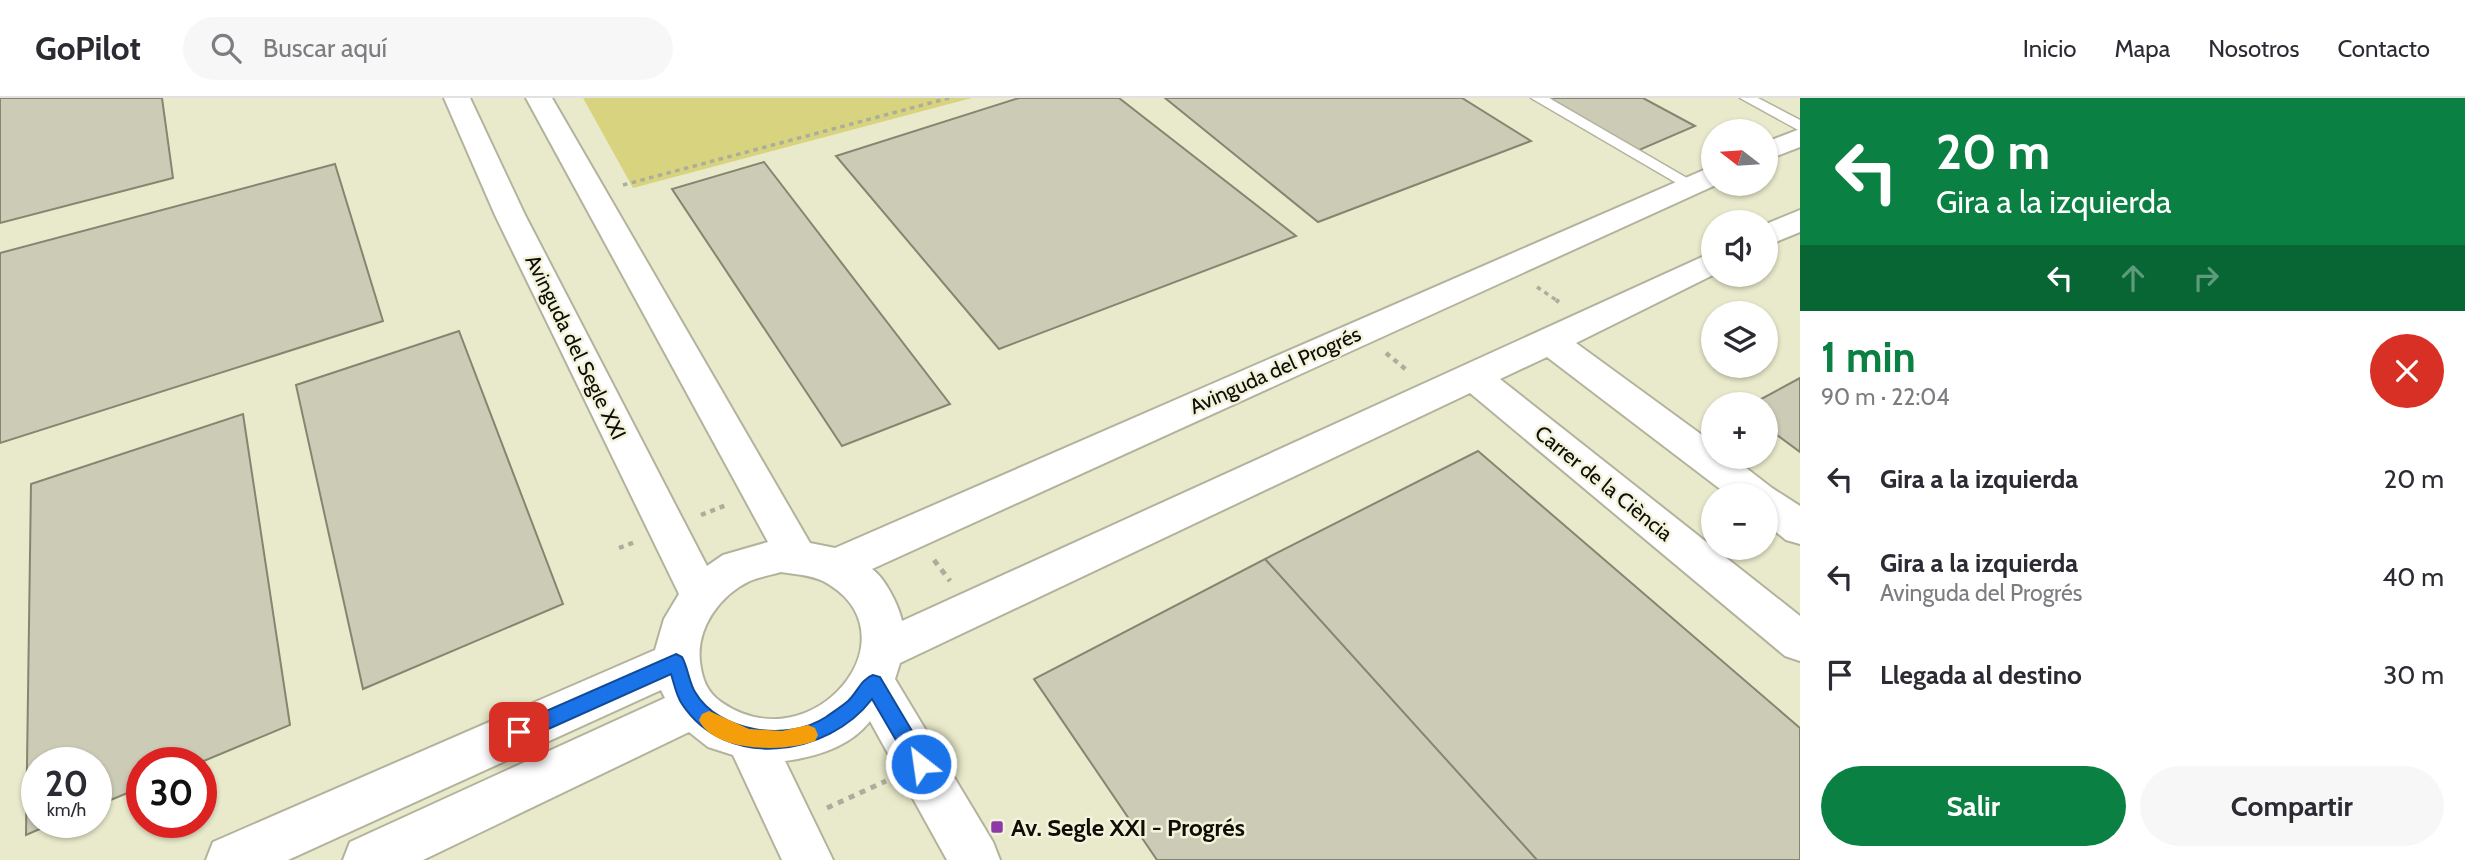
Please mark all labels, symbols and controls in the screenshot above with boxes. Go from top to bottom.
search box [183,17,673,80]
text: GoPilot [35,28,141,68]
icon: search [207,29,245,67]
text: Buscar aquí [263,32,387,64]
text: Inicio [2023,34,2076,63]
text: Mapa [2114,34,2170,63]
text: Nosotros [2208,34,2299,63]
text: Contacto [2337,34,2430,63]
north arrow [1701,119,1778,196]
map controls [1701,119,1778,560]
text: 20 m [1936,122,2050,181]
icon: left [1821,126,1912,217]
text: Gira a la izquierda [1936,182,2171,221]
button: sound [1701,210,1778,287]
street label: Avinguda del Segle XXI [520,250,632,444]
icon: left [2041,259,2079,297]
icon: ahead [2114,259,2152,297]
icon: right [2187,259,2225,297]
button: layers [1701,301,1778,378]
street label: Avinguda del Progrés [1186,321,1365,419]
text: 1 min [1821,331,1916,383]
button: close [2370,334,2444,408]
text: 90 m · 22:04 [1821,383,1950,411]
button: + [1701,392,1778,469]
street label: Carrer de la Ciència [1530,420,1678,546]
icon: left [1821,460,1859,498]
text: Gira a la izquierda [1880,463,2078,495]
text: 20 m [2384,463,2444,495]
button: − [1701,483,1778,560]
text: Gira a la izquierda [1880,547,2078,579]
icon: left [1821,558,1859,596]
text: 40 m [2382,561,2444,593]
text: Avinguda del Progrés [1880,579,2082,607]
icon: arrive [1821,656,1859,694]
text: Llegada al destino [1880,659,2082,691]
text: 30 m [2383,659,2444,691]
pin [489,702,549,762]
icon: arrive [500,713,538,751]
position arrow [884,727,958,801]
speed limit sign: 30 [126,747,217,838]
text: 20 [45,762,88,805]
button: Salir [1821,766,2126,846]
button: Compartir [2140,766,2444,846]
text: km/h [47,799,86,821]
place label: Av. Segle XXI - Progrés [1011,813,1245,842]
marker: Av. Segle XXI - Progrés [989,819,1005,835]

